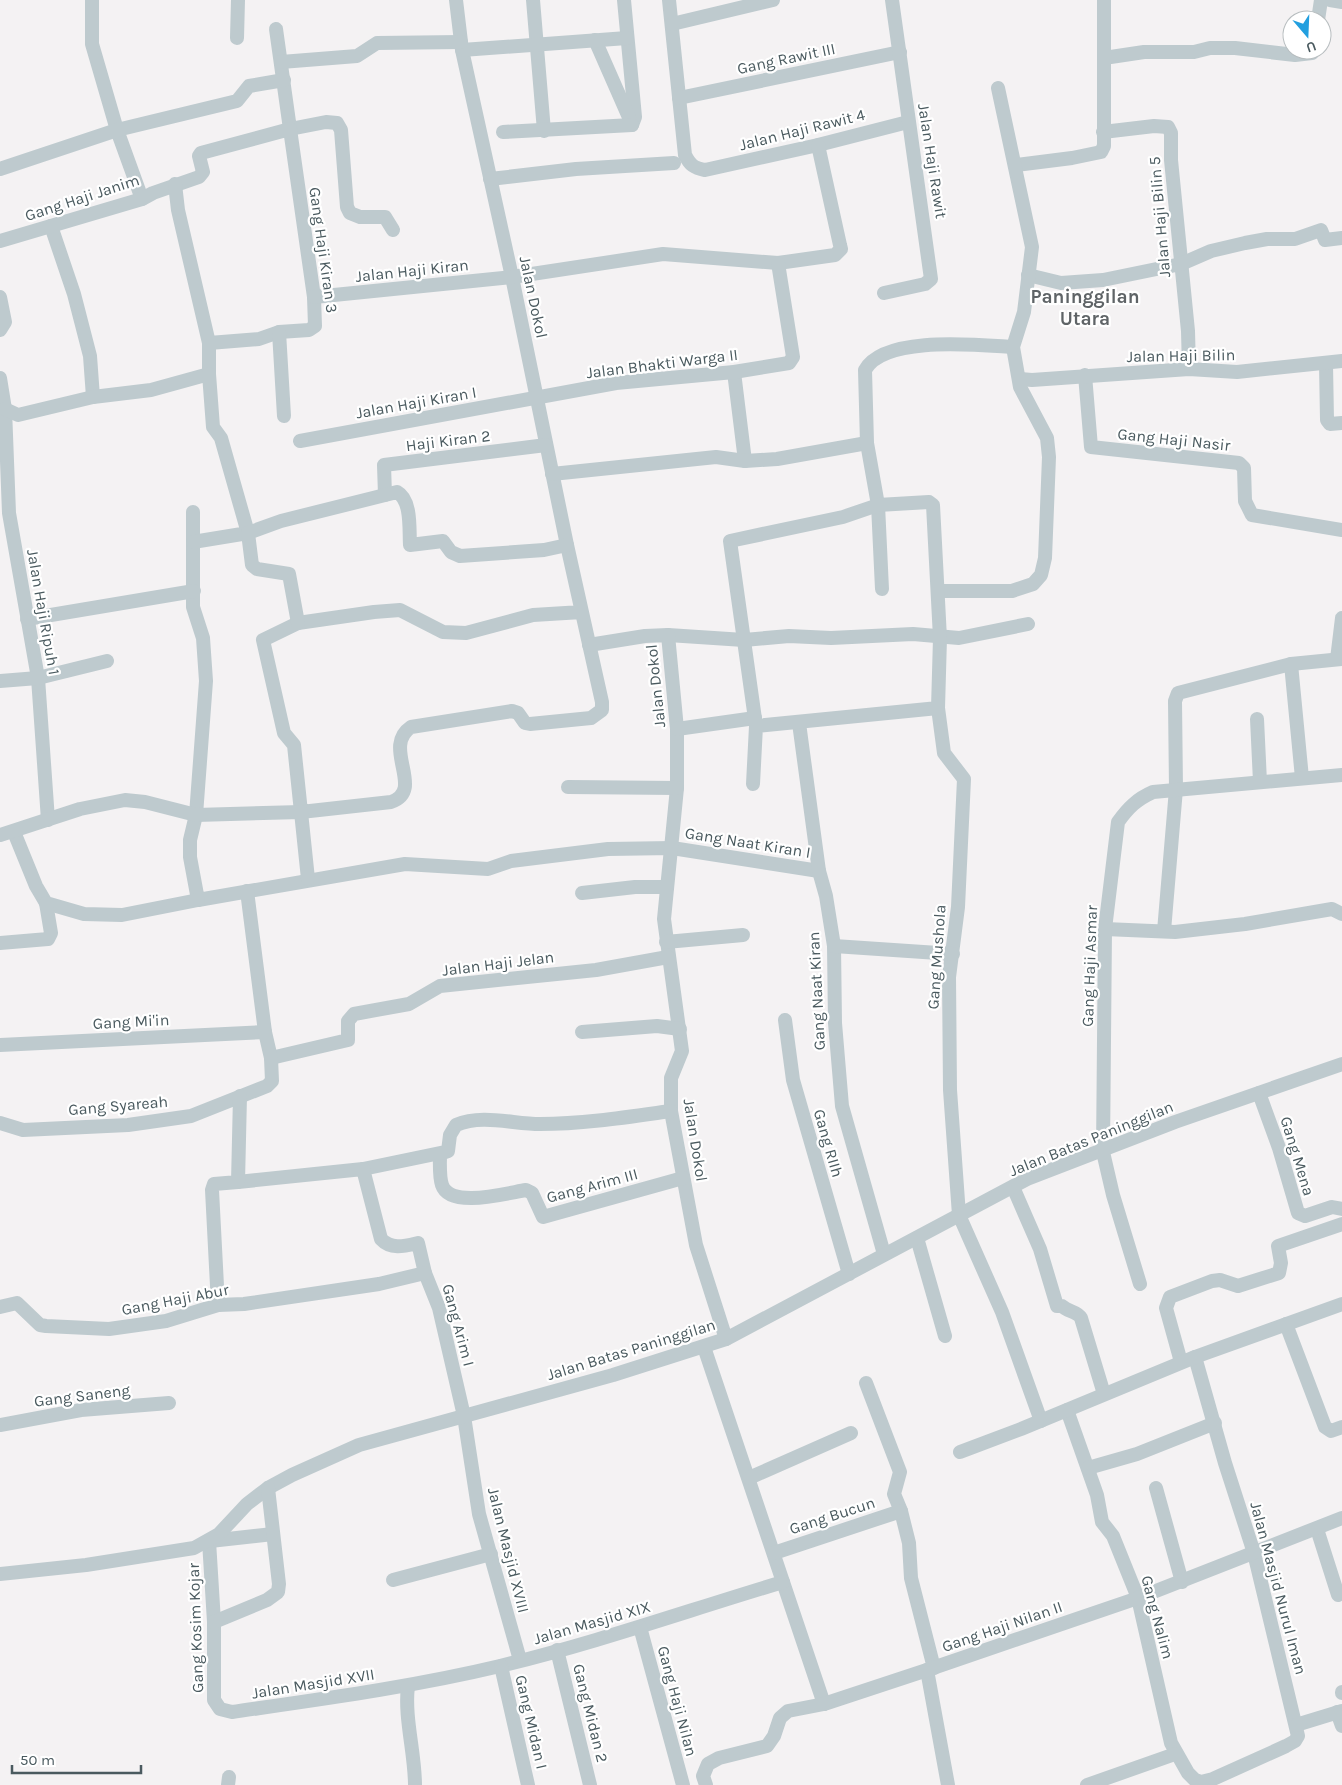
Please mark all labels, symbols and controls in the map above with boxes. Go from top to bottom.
north arrow [1282,10,1332,60]
text: U [1304,37,1318,56]
street label: Gang Rawit III [735,39,837,78]
street label: Jalan Haji Rawit [914,102,951,220]
street label: Jalan Haji Rawit 4 [737,105,867,154]
street label: Jalan Haji Bilin 5 [1145,156,1174,278]
street label: Gang Haji Janim [22,170,142,225]
street label: Gang Haji Kiran 3 [305,186,342,314]
street label: Jalan Dokol [516,254,551,340]
street label: Jalan Haji Kiran [354,255,470,286]
district label: Paninggilan Utara [1030,286,1140,330]
street label: Jalan Bhakti Warga II [585,345,739,382]
street label: Jalan Haji Bilin [1126,345,1236,366]
street label: Jalan Haji Kiran I [354,383,478,422]
street label: Gang Haji Nasir [1117,424,1232,455]
street label: Haji Kiran 2 [405,426,491,455]
street label: Jalan Haji Ripuh 1 [23,548,64,676]
street label: Jalan Dokol [642,643,669,728]
street label: Gang Naat Kiran I [684,823,812,862]
street label: Gang Mushola [923,904,950,1010]
street label: Gang Haji Asmar [1078,905,1101,1027]
street label: Gang Naat Kiran [804,931,829,1051]
street label: Jalan Haji Jelan [441,947,555,980]
street label: Gang Mi'in [92,1010,170,1033]
street label: Gang Syareah [67,1092,169,1119]
street label: Jalan Dokol [680,1097,711,1183]
street label: Jalan Batas Paninggilan [1006,1097,1176,1180]
street label: Gang RIIh [810,1107,847,1179]
street label: Gang Mena [1276,1114,1319,1198]
street label: Gang Arim III [544,1164,640,1207]
street label: Gang Haji Abur [120,1280,231,1319]
street label: Gang Arim I [438,1282,479,1368]
street label: Jalan Batas Paninggilan [545,1315,718,1384]
street label: Gang Saneng [33,1380,131,1411]
street label: Jalan Masjid XVIII [484,1485,533,1615]
street label: Gang Bucun [787,1493,877,1538]
street label: Jalan Masjid Nurul Iman [1246,1500,1311,1677]
street label: Gang Kosim Kojar [184,1562,207,1693]
street label: Gang Nalim [1137,1573,1178,1661]
street label: Jalan Masjid XIX [531,1597,653,1648]
street label: Gang Haji Nilan II [939,1597,1065,1656]
street label: Gang Haji Nilan [654,1644,701,1758]
street label: Gang Midan 2 [569,1662,612,1764]
street label: Jalan Masjid XVII [250,1664,376,1703]
street label: Gang Midan I [511,1673,552,1771]
scale bar [12,1742,141,1774]
text: 50 m [20,1751,55,1769]

